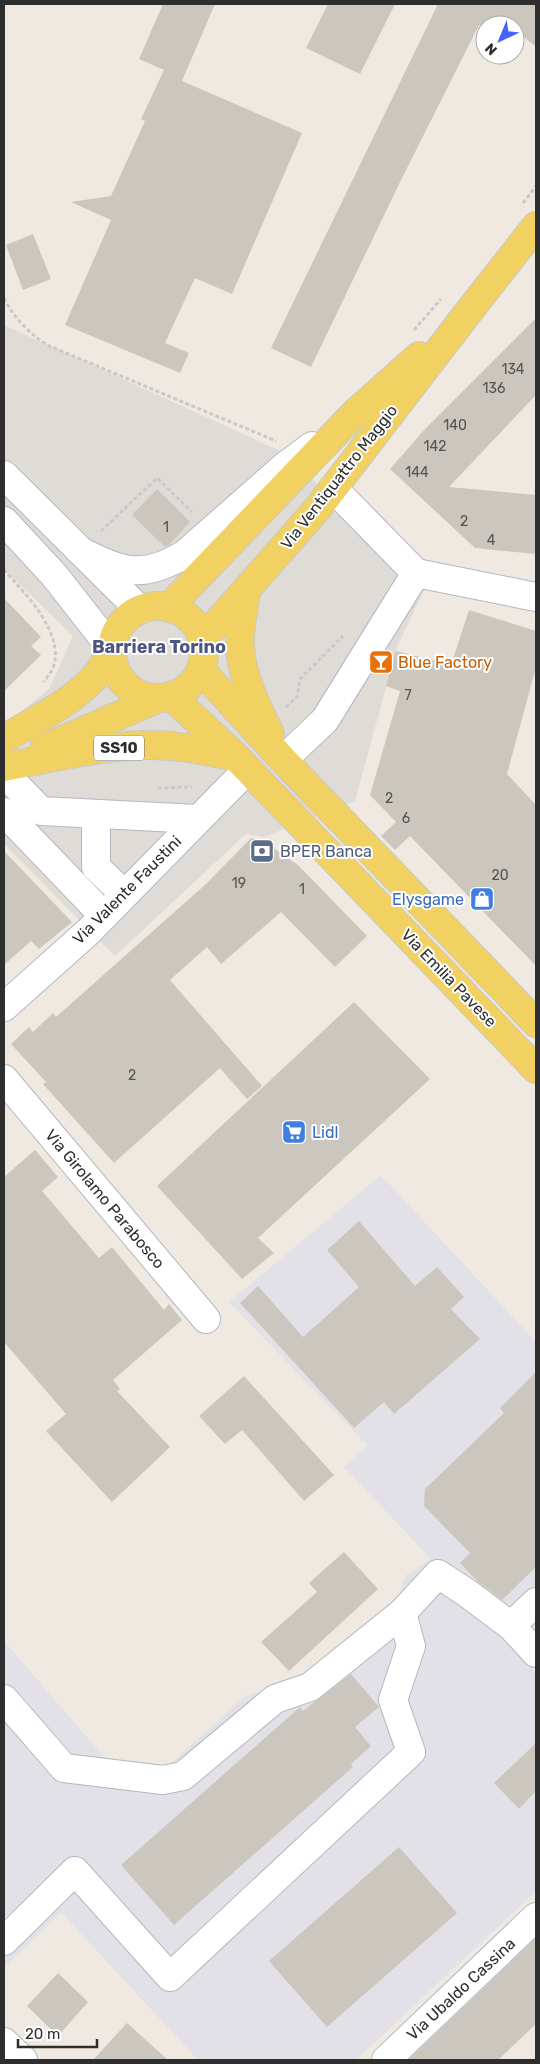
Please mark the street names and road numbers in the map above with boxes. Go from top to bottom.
street label: Via Ventiquattro Maggio [277,401,401,553]
road number: SS10 [94,736,144,760]
street label: Via Valente Faustini [69,832,185,948]
street label: Via Emilia Pavese [397,925,501,1031]
street label: Via Girolamo Parabosco [41,1126,169,1272]
street label: Via Ubaldo Cassina [403,1934,519,2044]

